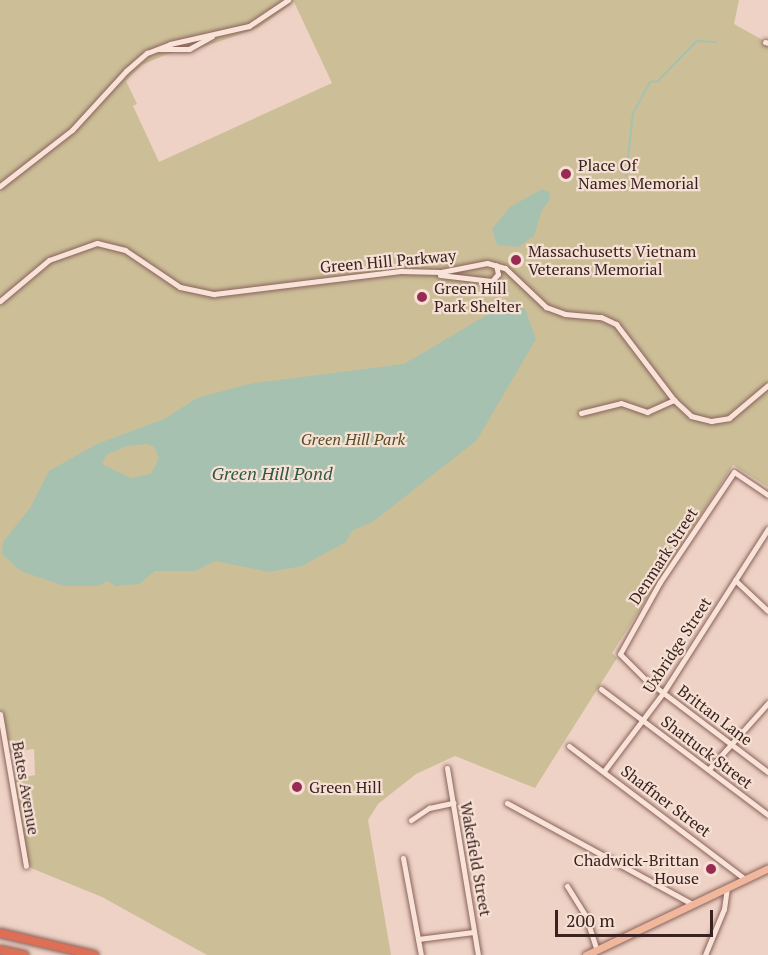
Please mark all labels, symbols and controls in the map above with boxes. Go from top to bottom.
place label: Place Of Names Memorial [578,155,699,193]
marker: Place Of Names Memorial [559,167,573,181]
place label: Massachusetts Vietnam Veterans Memorial [528,241,697,279]
street label: Green Hill Parkway [319,245,457,277]
marker: Massachusetts Vietnam Veterans Memorial [509,253,523,267]
place label: Green Hill Park Shelter [434,278,521,316]
marker: Green Hill Park Shelter [415,290,429,304]
park label: Green Hill Park [301,429,405,449]
water label: Green Hill Pond [211,462,333,484]
street label: Denmark Street [625,504,701,608]
street label: Uxbridge Street [639,593,715,697]
street label: Brittan Lane [674,681,756,749]
street label: Shattuck Street [658,711,756,793]
street label: Bates Avenue [8,740,44,836]
street label: Shaffner Street [617,761,715,841]
place label: Green Hill [309,777,382,797]
marker: Green Hill [290,780,304,794]
street label: Wakefield Street [456,800,496,918]
place label: Chadwick-Brittan House [574,850,699,888]
marker: Chadwick-Brittan House [704,862,718,876]
scale bar [558,898,716,936]
text: 200 m [566,908,615,932]

